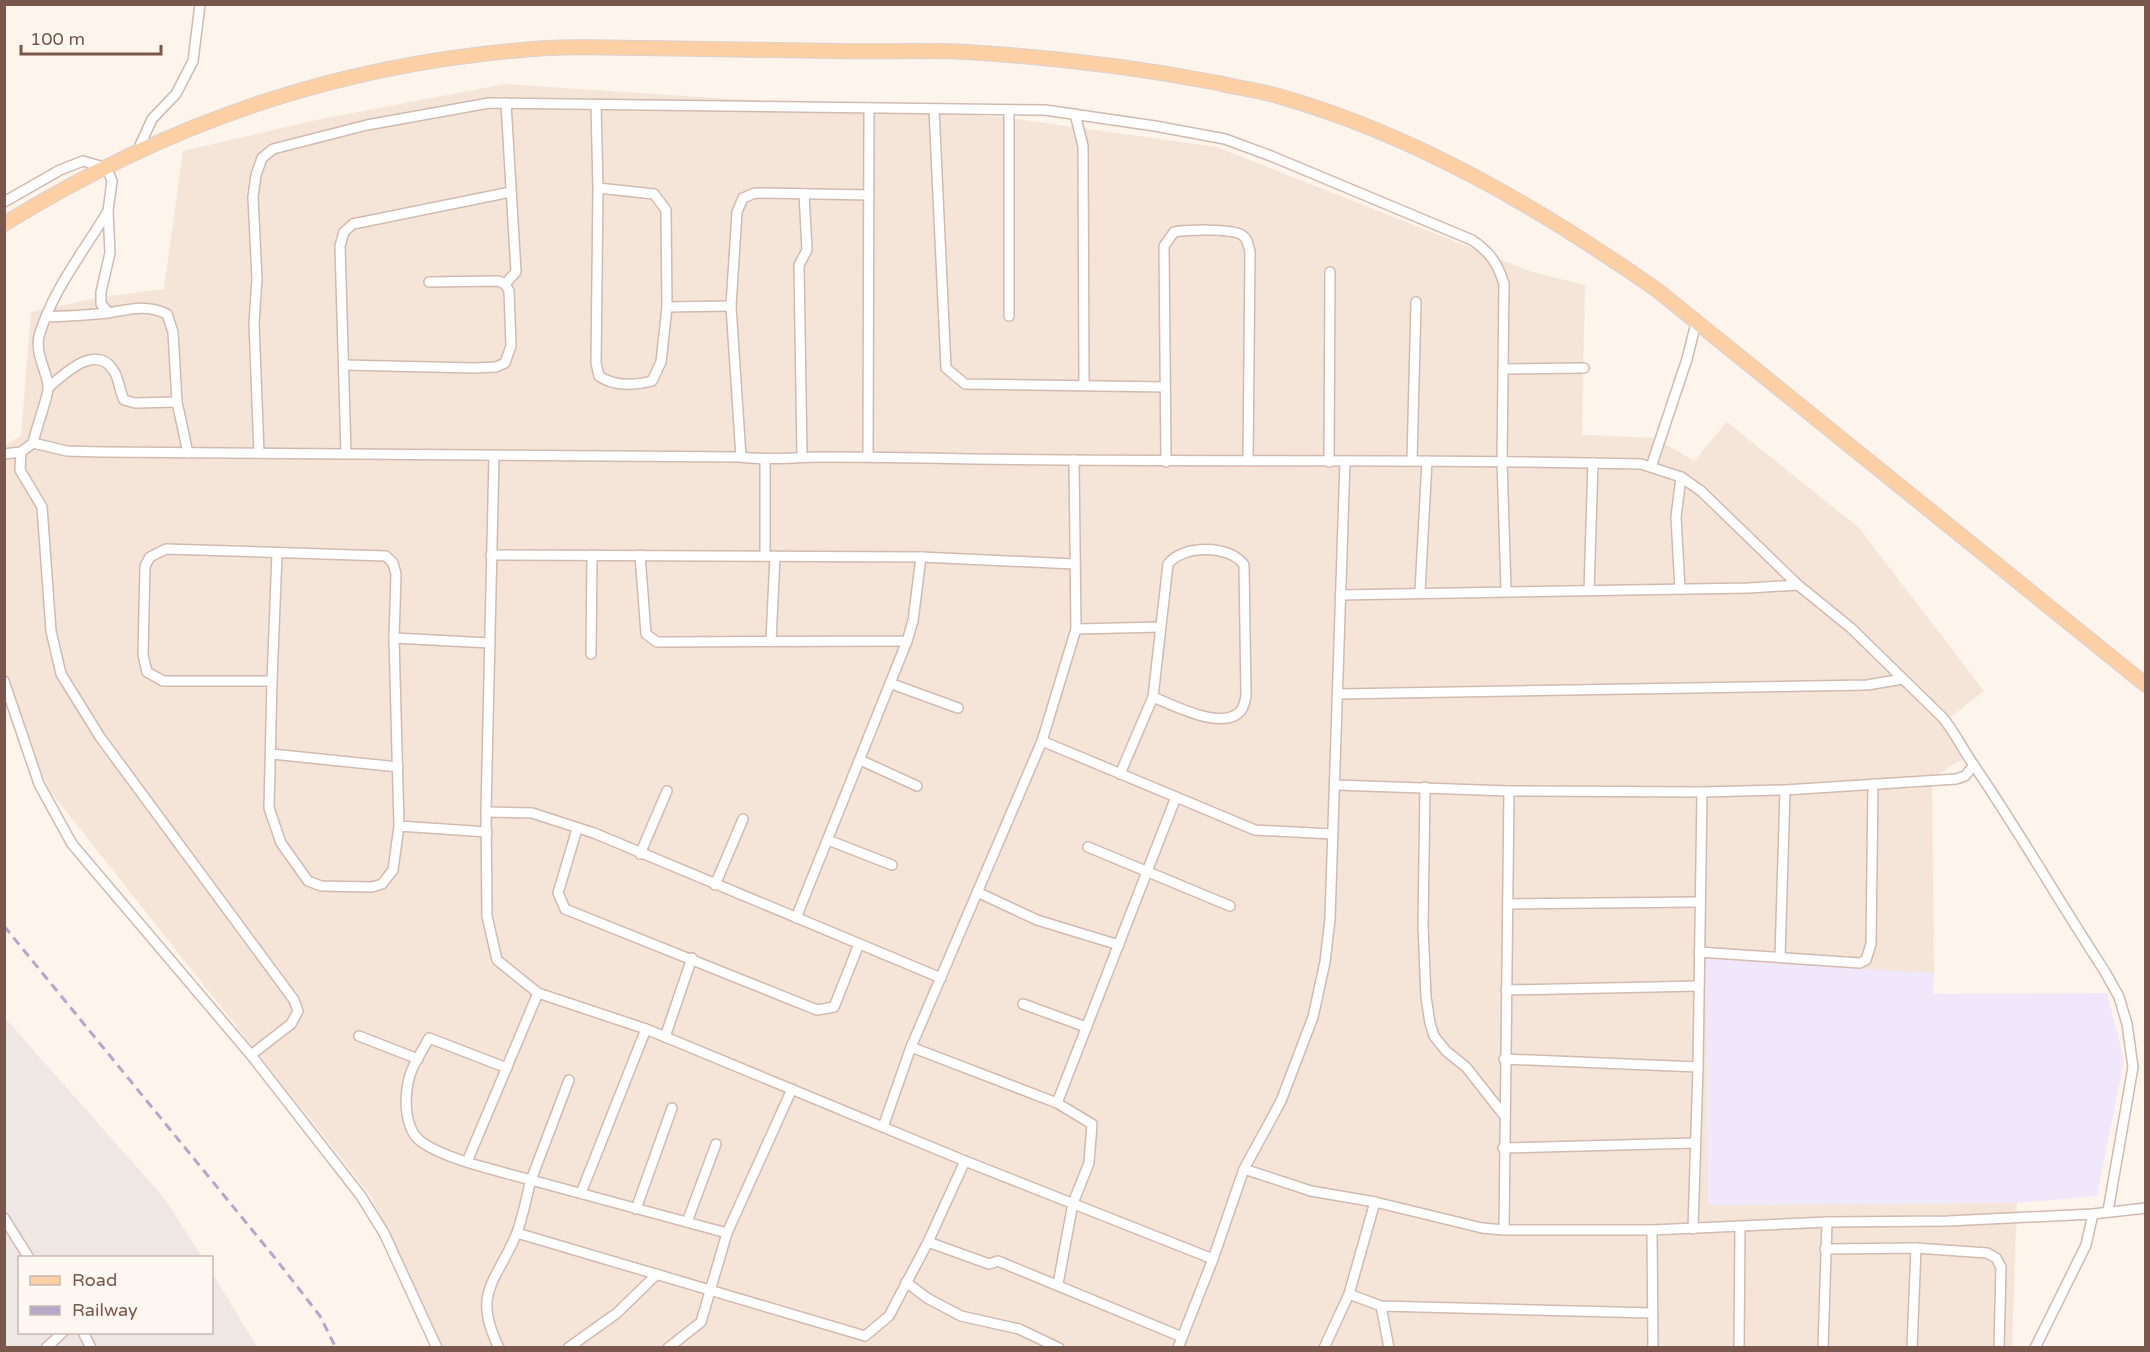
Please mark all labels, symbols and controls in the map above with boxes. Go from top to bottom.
scale bar [21,18,160,56]
text: 100 m [30,28,85,50]
legend [18,1256,213,1334]
text: Road [72,1269,117,1291]
text: Railway [72,1299,138,1321]

